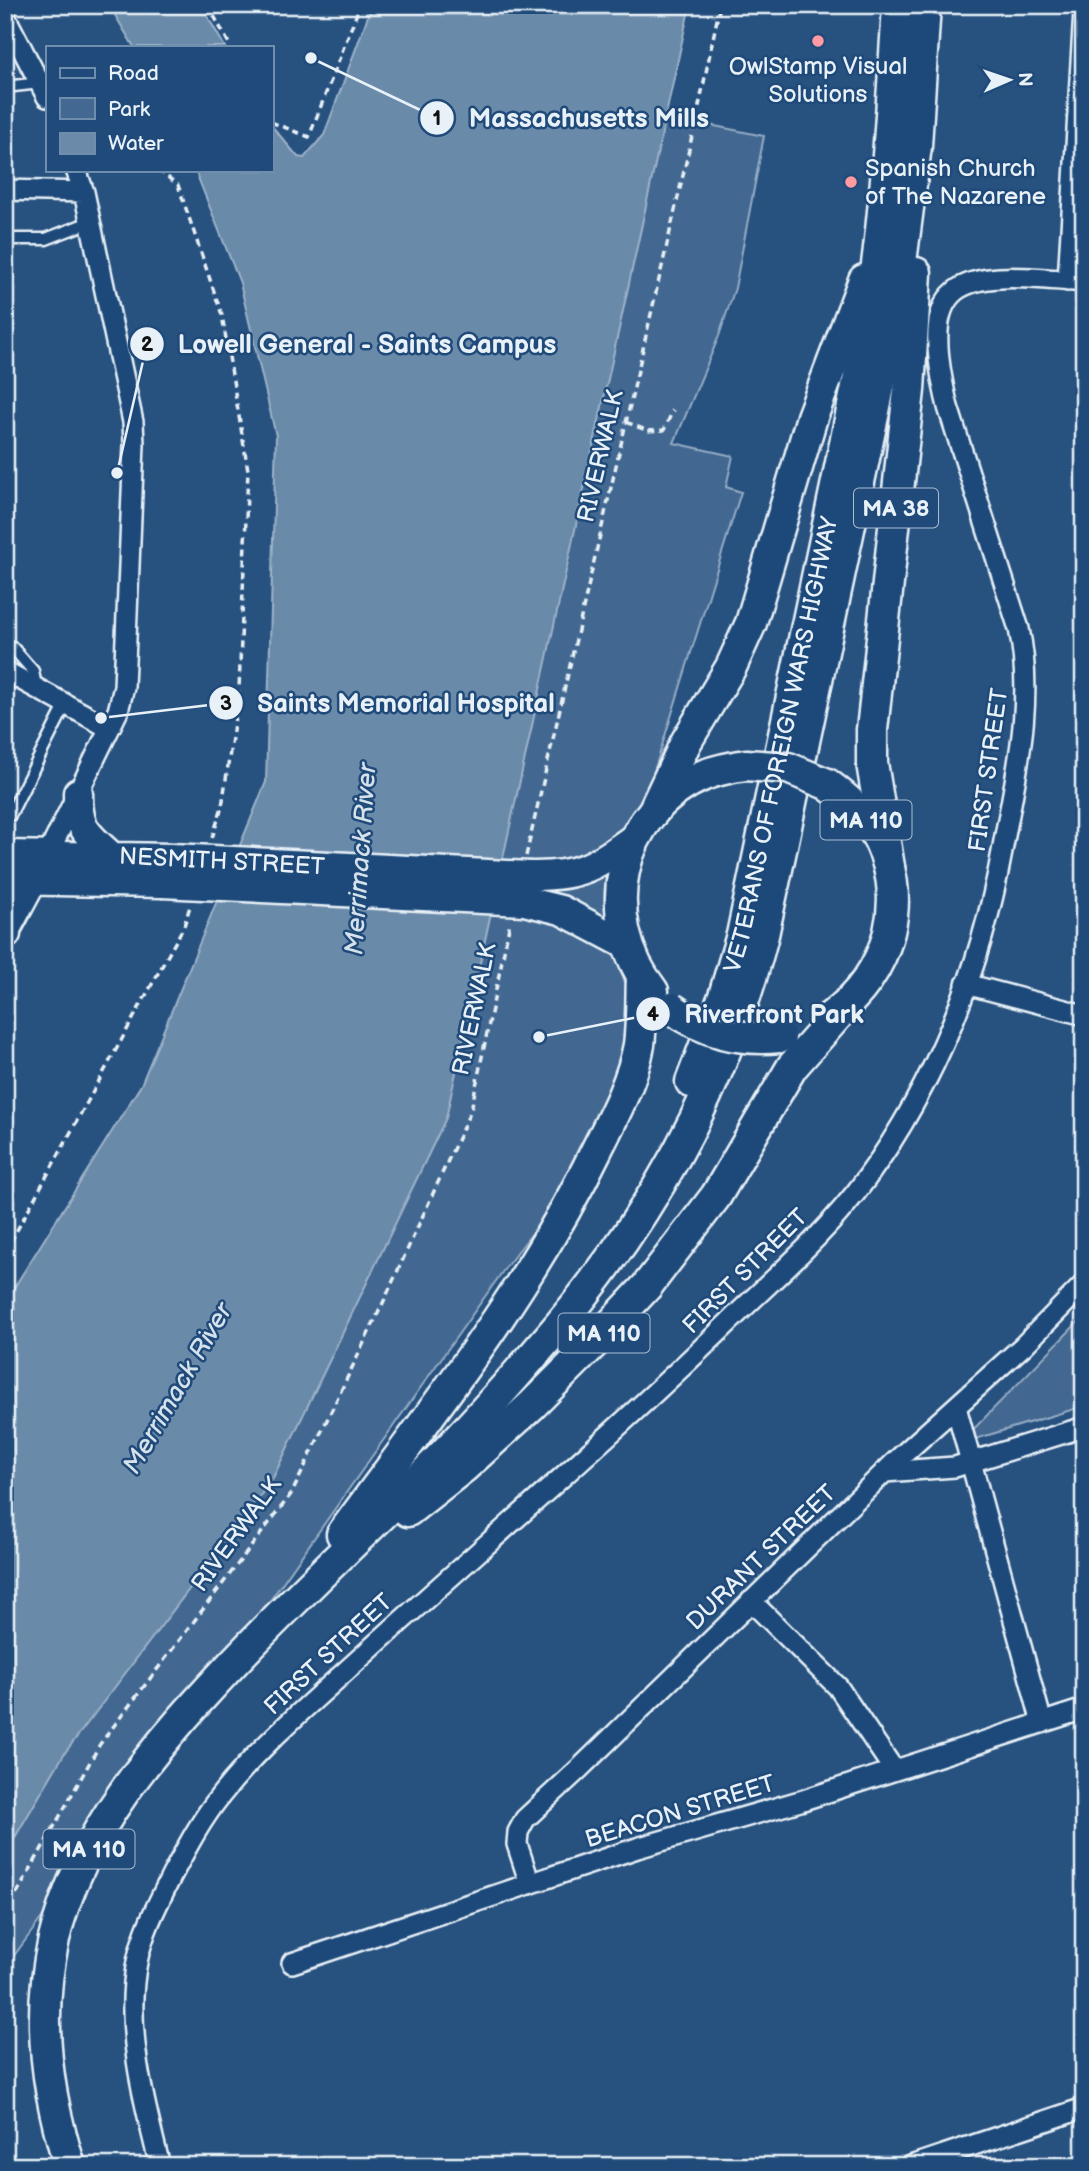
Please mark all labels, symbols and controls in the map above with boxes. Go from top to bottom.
marker: OwlStamp Visual Solutions [810,33,826,49]
legend [46,46,273,172]
north arrow [974,46,1044,116]
place label: OwlStamp Visual Solutions [729,52,907,109]
text: Road [108,61,159,86]
text: N [1013,72,1036,87]
callout: Massachusetts Mills [420,95,723,142]
text: Park [108,97,151,122]
text: Massachusetts Mills [469,104,709,135]
text: 1 [433,106,441,131]
text: Water [108,131,164,156]
place label: Spanish Church of The Nazarene [865,154,1046,211]
marker: Spanish Church of The Nazarene [843,174,859,190]
callout: Lowell General - Saints Campus [129,320,571,367]
text: Lowell General - Saints Campus [178,330,556,361]
text: 2 [141,332,154,357]
street label: RIVERWALK [571,387,630,525]
road number: MA 38 [854,488,938,528]
street label: VETERANS OF FOREIGN WARS HIGHWAY [718,513,845,976]
callout: Saints Memorial Hospital [208,679,569,726]
street label: FIRST STREET [963,686,1014,854]
text: Saints Memorial Hospital [257,689,555,720]
text: 3 [220,691,232,716]
water label: Merrimack River [339,761,384,956]
road number: MA 110 [820,800,912,840]
street label: NESMITH STREET [118,842,326,881]
street label: RIVERWALK [446,940,503,1078]
callout: Riverfront Park [635,990,878,1037]
text: Riverfront Park [684,1000,864,1031]
text: 4 [647,1002,660,1027]
street label: FIRST STREET [677,1202,814,1340]
water label: Merrimack River [117,1296,241,1480]
road number: MA 110 [558,1314,650,1352]
street label: RIVERWALK [185,1471,288,1597]
street label: DURANT STREET [680,1478,843,1636]
street label: FIRST STREET [258,1587,399,1721]
street label: BEACON STREET [582,1769,779,1854]
road number: MA 110 [43,1830,134,1868]

